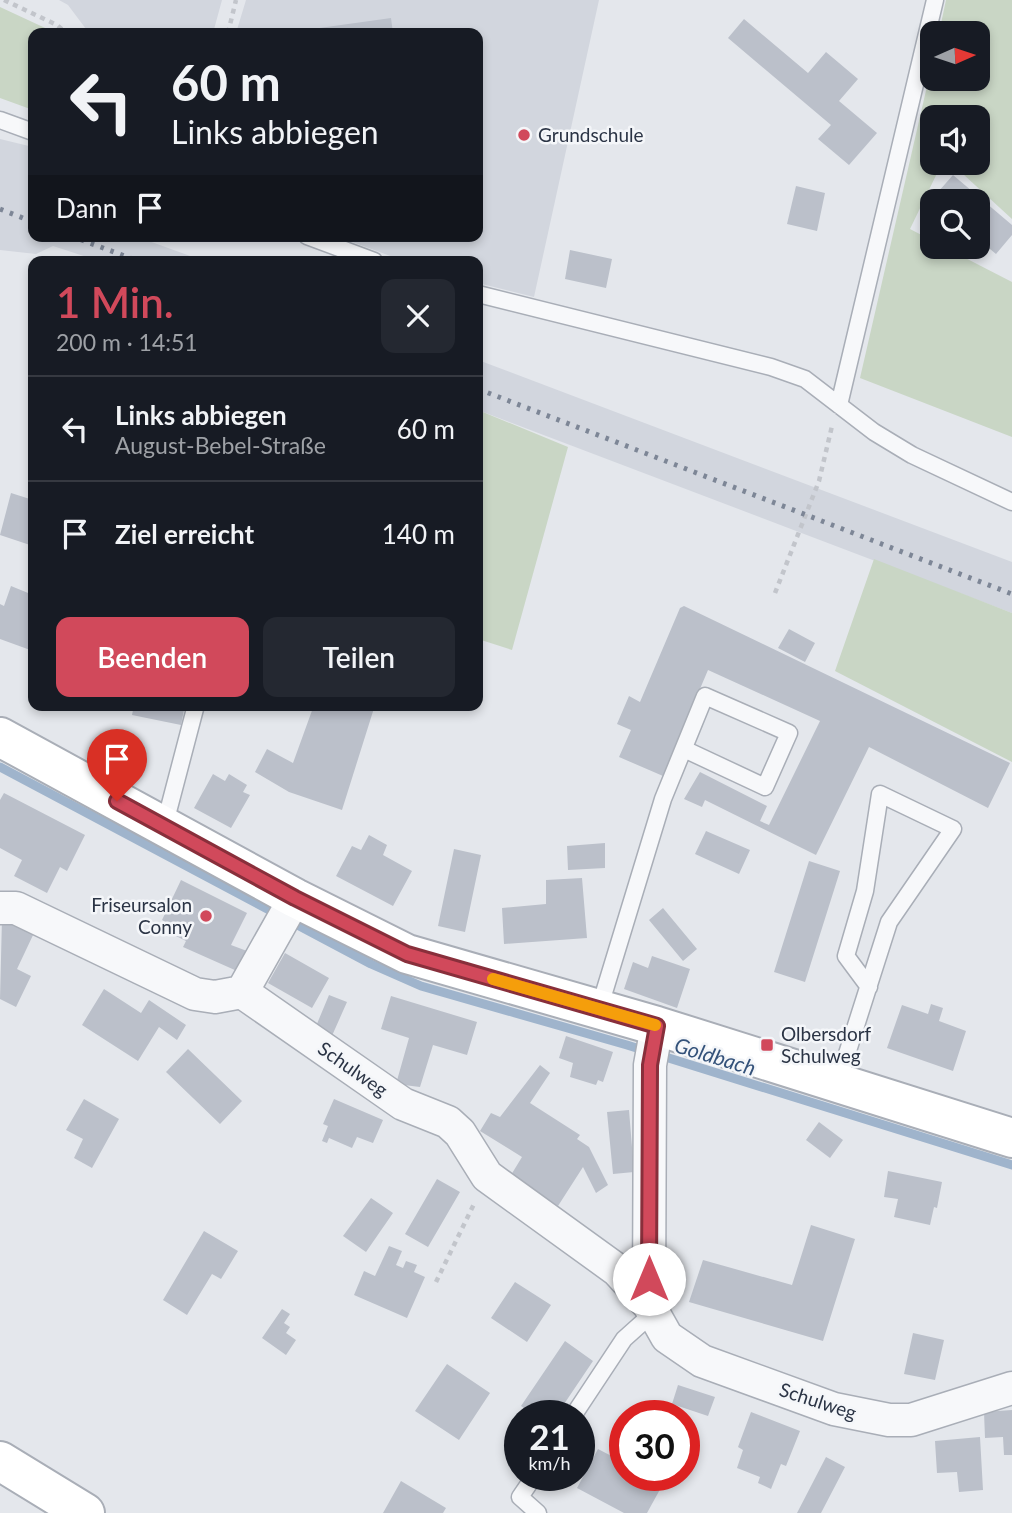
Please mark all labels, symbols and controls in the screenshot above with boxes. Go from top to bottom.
north arrow [920,21,990,91]
map controls [920,21,990,259]
text: 60 m [171,53,281,111]
icon: left [56,56,147,147]
button: sound [920,105,990,175]
text: Links abbiegen [171,112,379,151]
place label: Grundschule [538,123,644,146]
marker: Grundschule [516,127,532,143]
icon: arrive [131,189,169,227]
button: search [920,189,990,259]
text: Dann [56,192,117,224]
text: 1 Min. [56,277,174,327]
button: close [381,279,455,353]
text: 200 m · 14:51 [56,328,198,356]
text: Links abbiegen [115,399,287,431]
icon: left [56,410,94,448]
text: 60 m [397,413,455,445]
text: August-Bebel-Straße [115,431,326,459]
icon: arrive [56,515,94,553]
text: Ziel erreicht [115,518,254,550]
text: 140 m [382,518,455,550]
button: Beenden [56,617,249,697]
button: Teilen [263,617,455,697]
pin [87,729,147,801]
icon: arrive [98,740,136,778]
place label: Friseursalon Conny [91,893,192,938]
marker: Friseursalon Conny [198,908,214,924]
place label: Olbersdorf Schulweg [781,1022,872,1067]
water label: Goldbach [672,1031,759,1080]
street label: Schulweg [314,1036,393,1101]
marker: Olbersdorf Schulweg [759,1037,775,1053]
position arrow [612,1242,686,1316]
street label: Schulweg [777,1377,860,1424]
speed limit sign: 30 [609,1400,700,1491]
text: 21 [529,1415,570,1457]
text: km/h [528,1452,571,1474]

